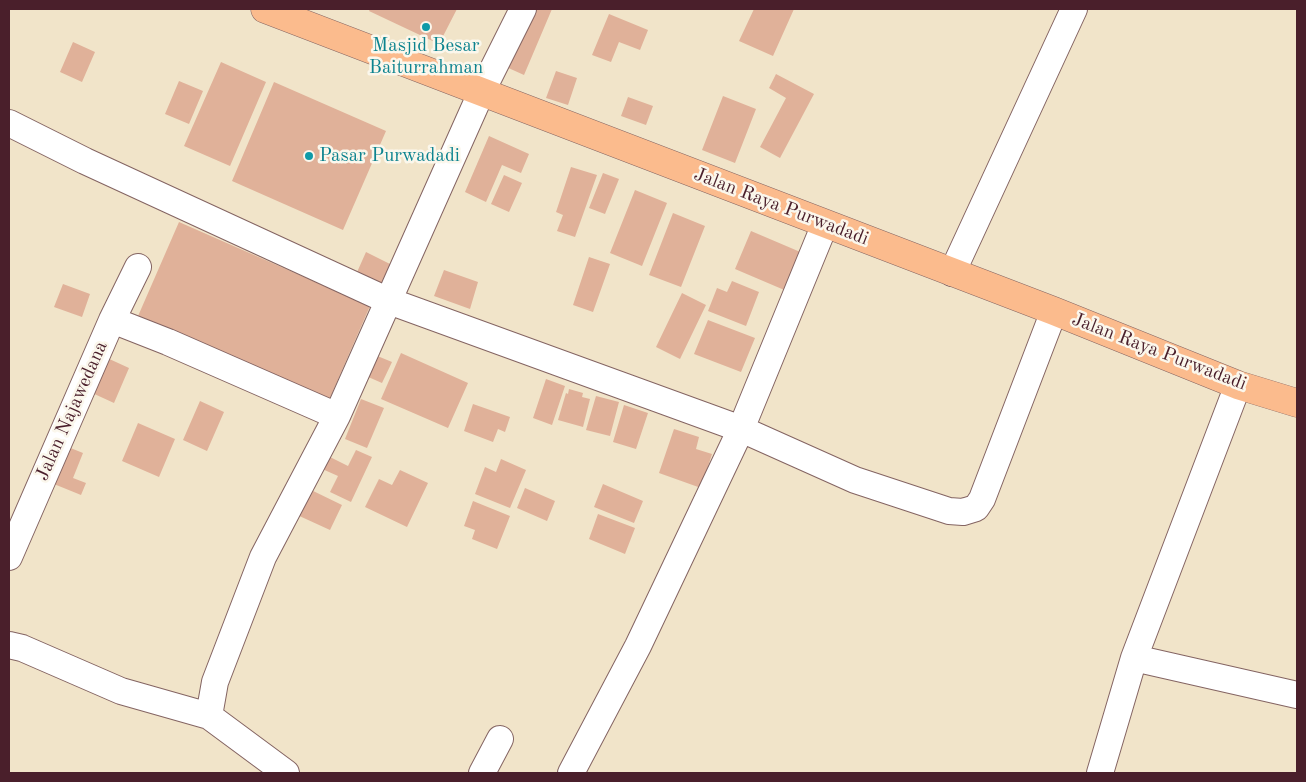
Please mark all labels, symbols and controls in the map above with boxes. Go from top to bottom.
marker: Masjid Besar Baiturrahman [420,21,432,33]
place label: Masjid Besar Baiturrahman [369,35,483,79]
place label: Pasar Purwadadi [319,145,460,167]
marker: Pasar Purwadadi [303,150,315,162]
street label: Jalan Raya Purwadadi [690,163,872,251]
street label: Jalan Raya Purwadadi [1068,308,1250,396]
street label: Jalan Najawedana [31,338,113,484]

